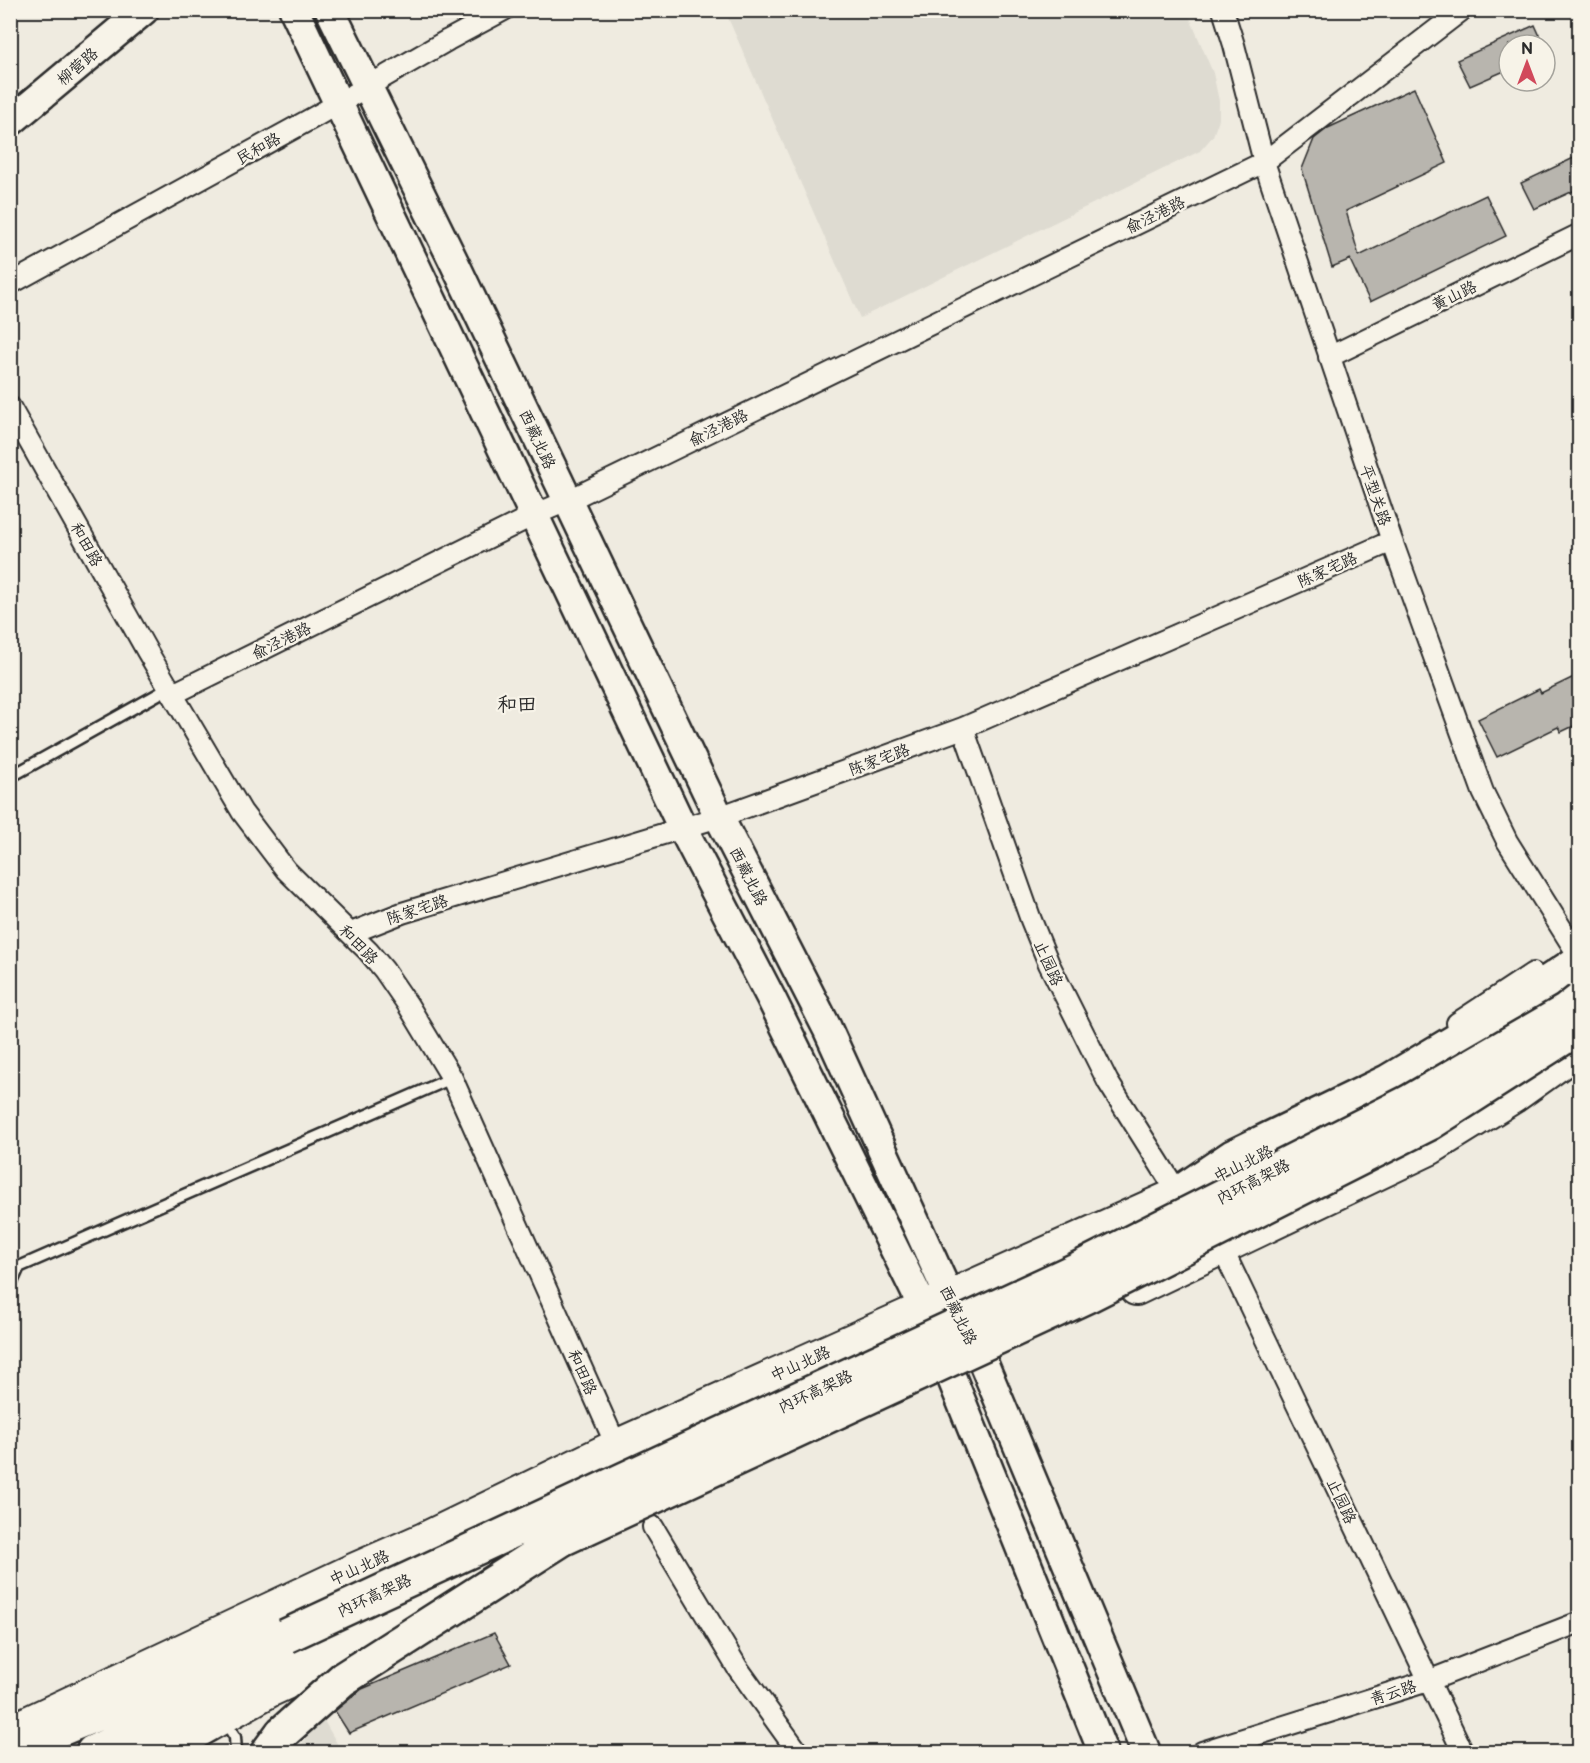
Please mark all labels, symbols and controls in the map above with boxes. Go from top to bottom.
north arrow [1497,33,1557,93]
text: N [1521,40,1533,59]
street label: 柳营路 [54,44,102,90]
street label: 民和路 [233,129,284,169]
street label: 俞泾港路 [1123,193,1189,238]
street label: 黄山路 [1429,277,1480,315]
street label: 俞泾港路 [686,406,752,451]
street label: 西藏北路 [515,407,559,473]
street label: 平型关路 [1355,462,1394,529]
street label: 和田路 [66,519,106,570]
street label: 陈家宅路 [1295,549,1361,592]
street label: 俞泾港路 [249,619,315,664]
district label: 和田 [497,693,537,717]
street label: 陈家宅路 [846,741,913,780]
street label: 西藏北路 [725,844,771,910]
street label: 陈家宅路 [384,892,451,929]
street label: 和田路 [334,921,381,969]
street label: 止园路 [1029,938,1066,989]
street label: 中山北路 [1211,1142,1277,1187]
street label: 内环高架路 [1214,1156,1294,1209]
street label: 西藏北路 [935,1283,980,1349]
street label: 中山北路 [768,1343,834,1386]
street label: 和田路 [563,1347,600,1398]
street label: 内环高架路 [775,1367,856,1418]
street label: 止园路 [1322,1476,1359,1527]
street label: 中山北路 [327,1547,393,1590]
street label: 内环高架路 [334,1571,415,1622]
street label: 青云路 [1368,1677,1419,1710]

